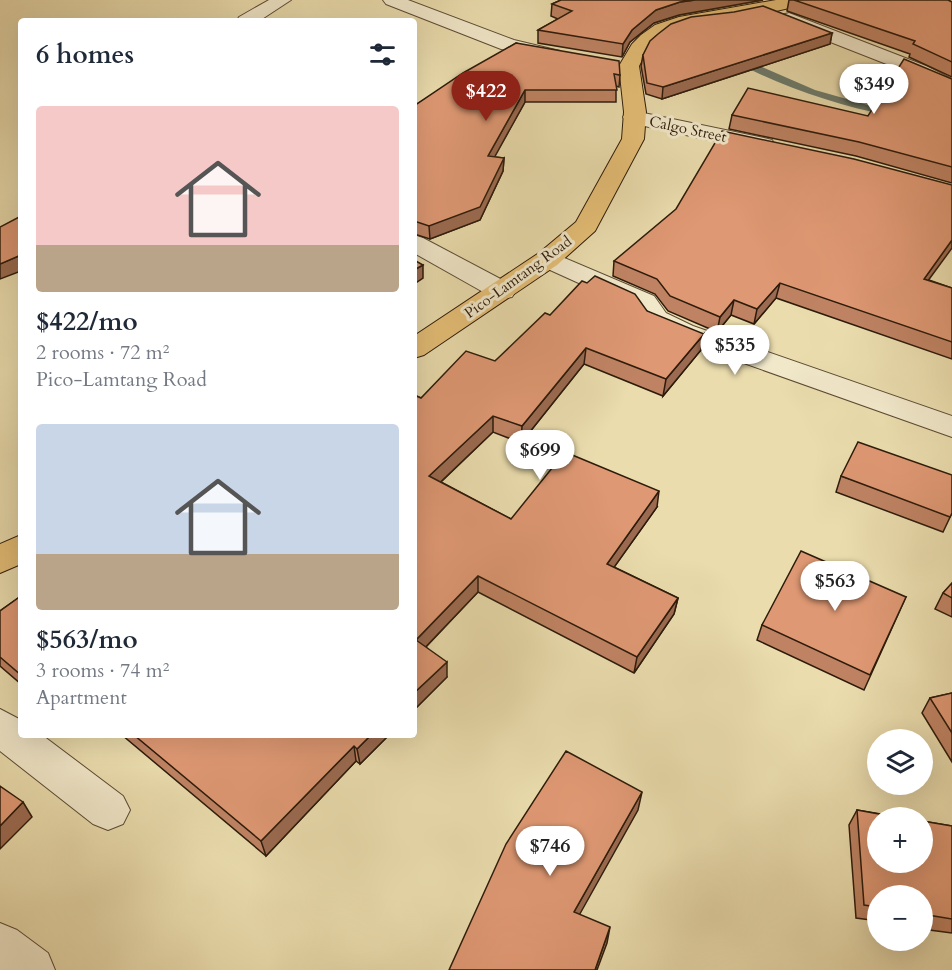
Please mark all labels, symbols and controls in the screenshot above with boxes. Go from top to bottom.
text: 6 homes [36,37,134,72]
icon: filters [366,38,399,71]
pin: $349 [838,64,910,115]
text: $349 [854,70,894,97]
pin: $422 [450,71,522,122]
text: $422 [466,77,506,104]
street label: Calgo Street [648,111,729,147]
icon: home [164,145,272,253]
street label: Pico-Lamtang Road [460,231,576,323]
text: $422/mo [36,304,138,339]
pin: $535 [699,325,771,376]
text: $535 [715,331,755,358]
text: 2 rooms · 72 m² [36,339,169,366]
text: Pico-Lamtang Road [36,366,207,393]
pin: $699 [504,430,576,481]
text: $699 [520,436,560,463]
icon: home [164,463,272,571]
pin: $563 [799,561,871,612]
text: $563 [815,567,855,594]
text: $563/mo [36,622,138,657]
text: 3 rooms · 74 m² [36,657,169,684]
text: Apartment [36,684,127,711]
map controls [867,729,933,951]
button: layers [867,729,933,795]
button: + [867,807,933,873]
pin: $746 [514,826,586,877]
text: $746 [530,832,570,859]
button: − [867,885,933,951]

